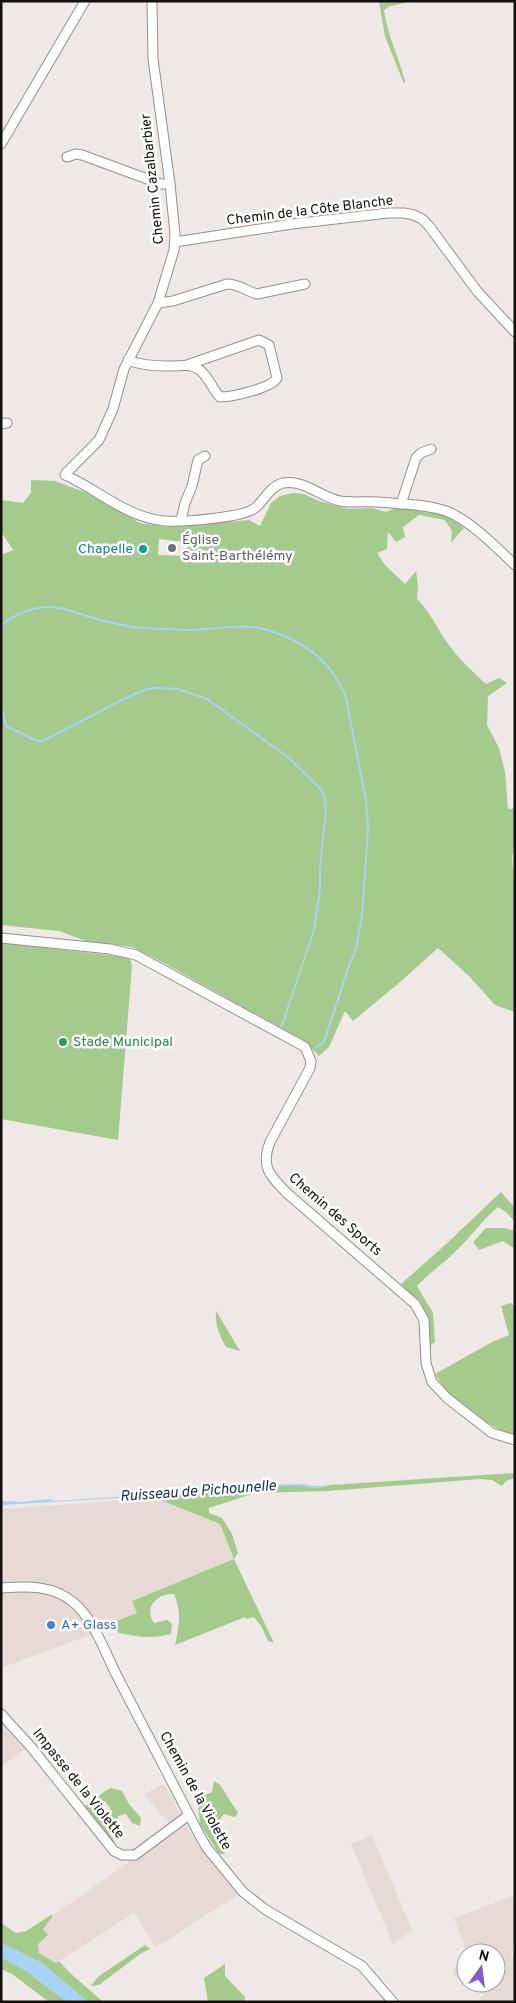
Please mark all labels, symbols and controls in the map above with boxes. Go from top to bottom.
street label: Chemin Cazalbarbier [138,112,168,245]
street label: Chemin de la Côte Blanche [226,192,394,230]
place label: Église Saint-Barthélémy [182,531,293,565]
place label: Chapelle [78,541,133,558]
marker: Église Saint-Barthélémy [166,542,178,554]
marker: Chapelle [137,543,149,555]
place label: Stade Municipal [73,1034,173,1051]
marker: Stade Municipal [57,1036,69,1048]
street label: Chemin des Sports [285,1170,385,1260]
water label: Ruisseau de Pichounelle [119,1477,277,1507]
place label: A+ Glass [61,1617,117,1634]
marker: A+ Glass [45,1619,57,1631]
street label: Impasse de la Violette [28,1725,128,1843]
street label: Chemin de la Violette [155,1729,235,1853]
north arrow [456,1943,506,1993]
text: N [477,1947,491,1966]

